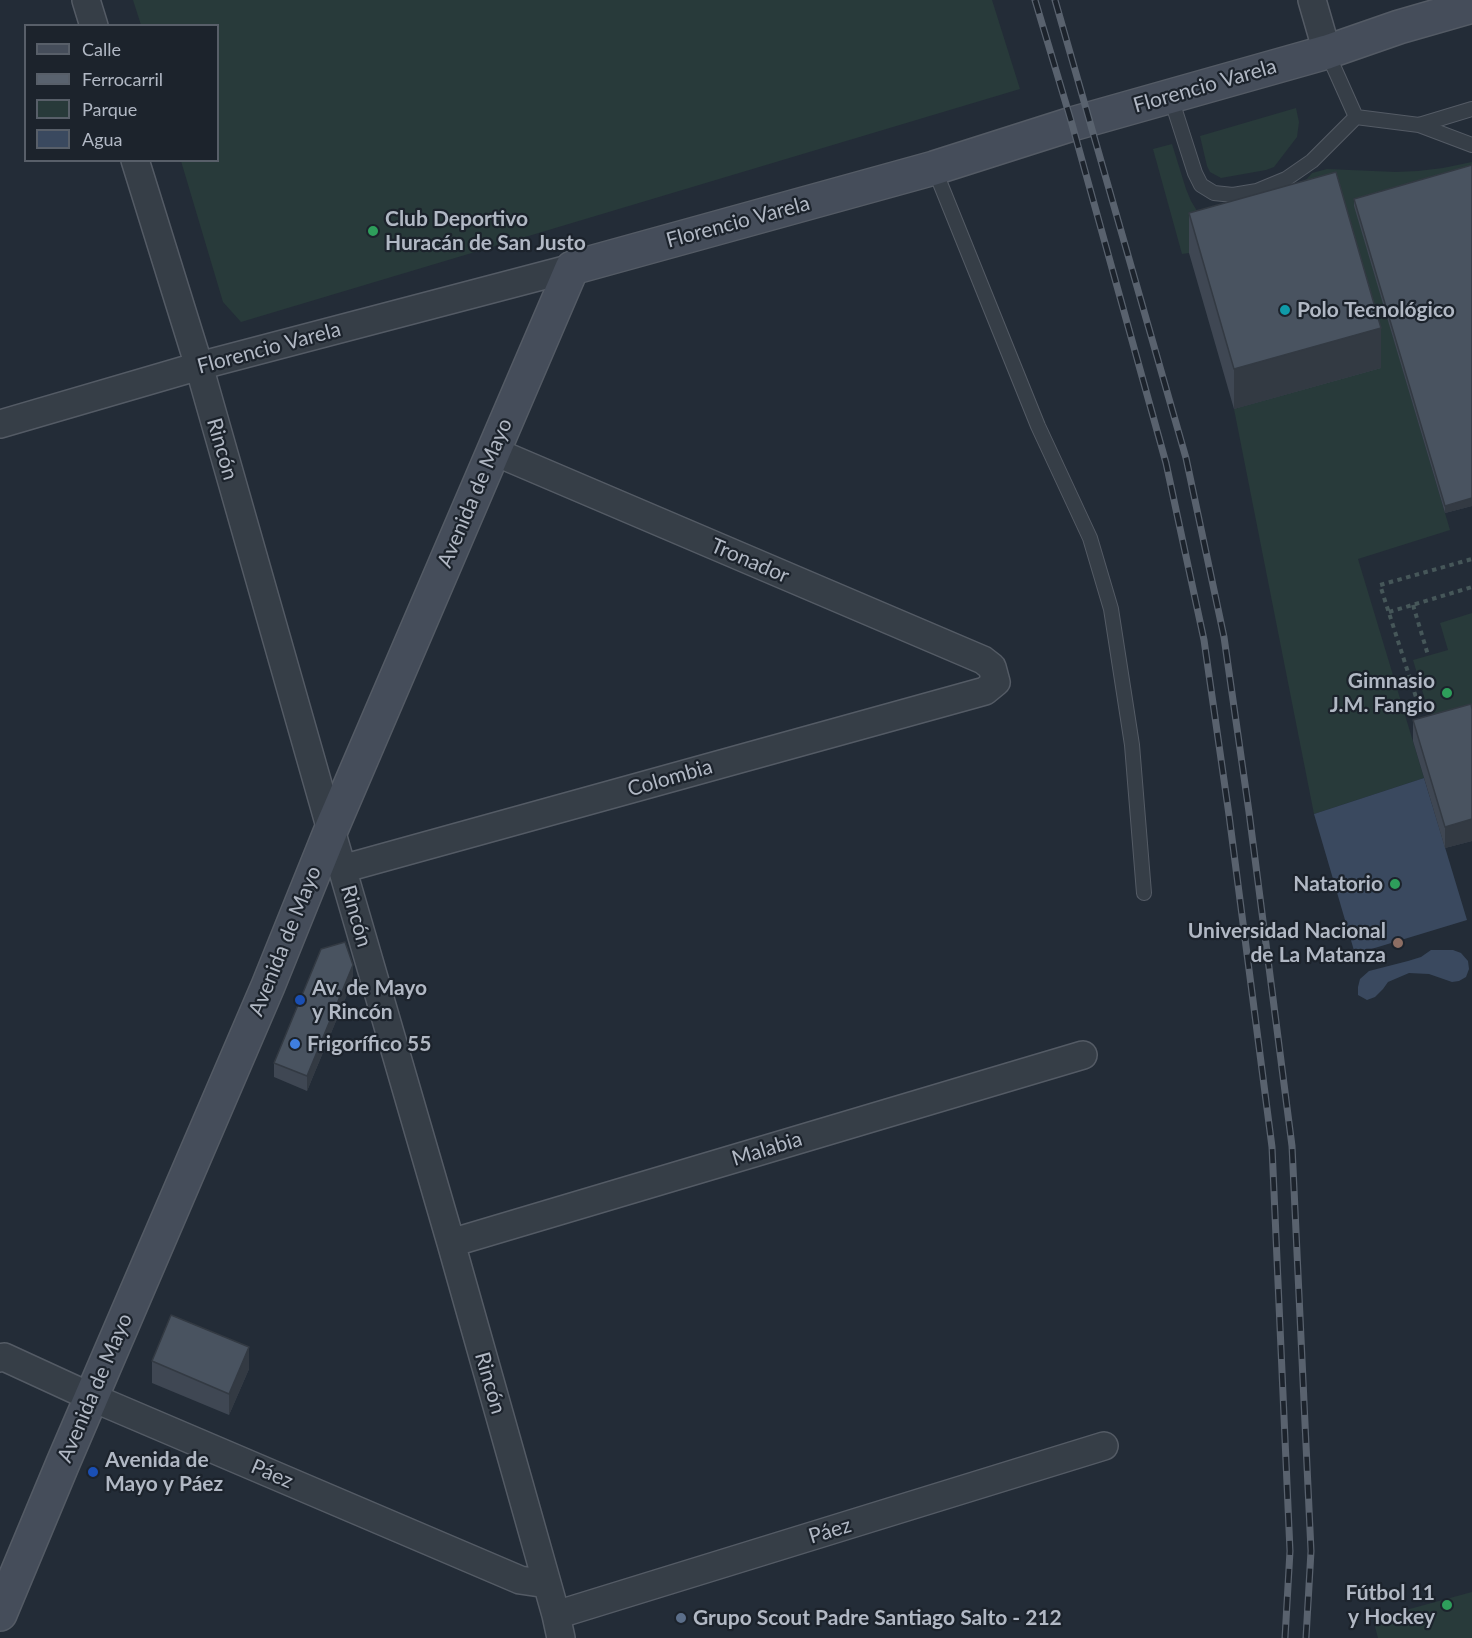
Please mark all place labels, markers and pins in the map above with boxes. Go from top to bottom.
place label: Club Deportivo Huracán de San Justo [385,206,586,256]
marker: Club Deportivo Huracán de San Justo [366,224,380,238]
place label: Polo Tecnológico [1297,297,1455,323]
marker: Polo Tecnológico [1278,303,1292,317]
place label: Gimnasio J.M. Fangio [1330,668,1435,718]
marker: Gimnasio J.M. Fangio [1440,686,1454,700]
place label: Natatorio [1293,871,1383,897]
marker: Natatorio [1388,877,1402,891]
place label: Universidad Nacional de La Matanza [1188,918,1386,968]
marker: Universidad Nacional de La Matanza [1391,936,1405,950]
place label: Av. de Mayo y Rincón [312,975,427,1025]
marker: Av. de Mayo y Rincón [293,993,307,1007]
place label: Frigorífico 55 [307,1031,431,1057]
marker: Frigorífico 55 [288,1037,302,1051]
place label: Avenida de Mayo y Páez [105,1447,223,1497]
marker: Avenida de Mayo y Páez [86,1465,100,1479]
place label: Fútbol 11 y Hockey [1346,1580,1435,1630]
marker: Fútbol 11 y Hockey [1440,1598,1454,1612]
place label: Grupo Scout Padre Santiago Salto - 212 [693,1605,1062,1631]
marker: Grupo Scout Padre Santiago Salto - 212 [674,1611,688,1625]

